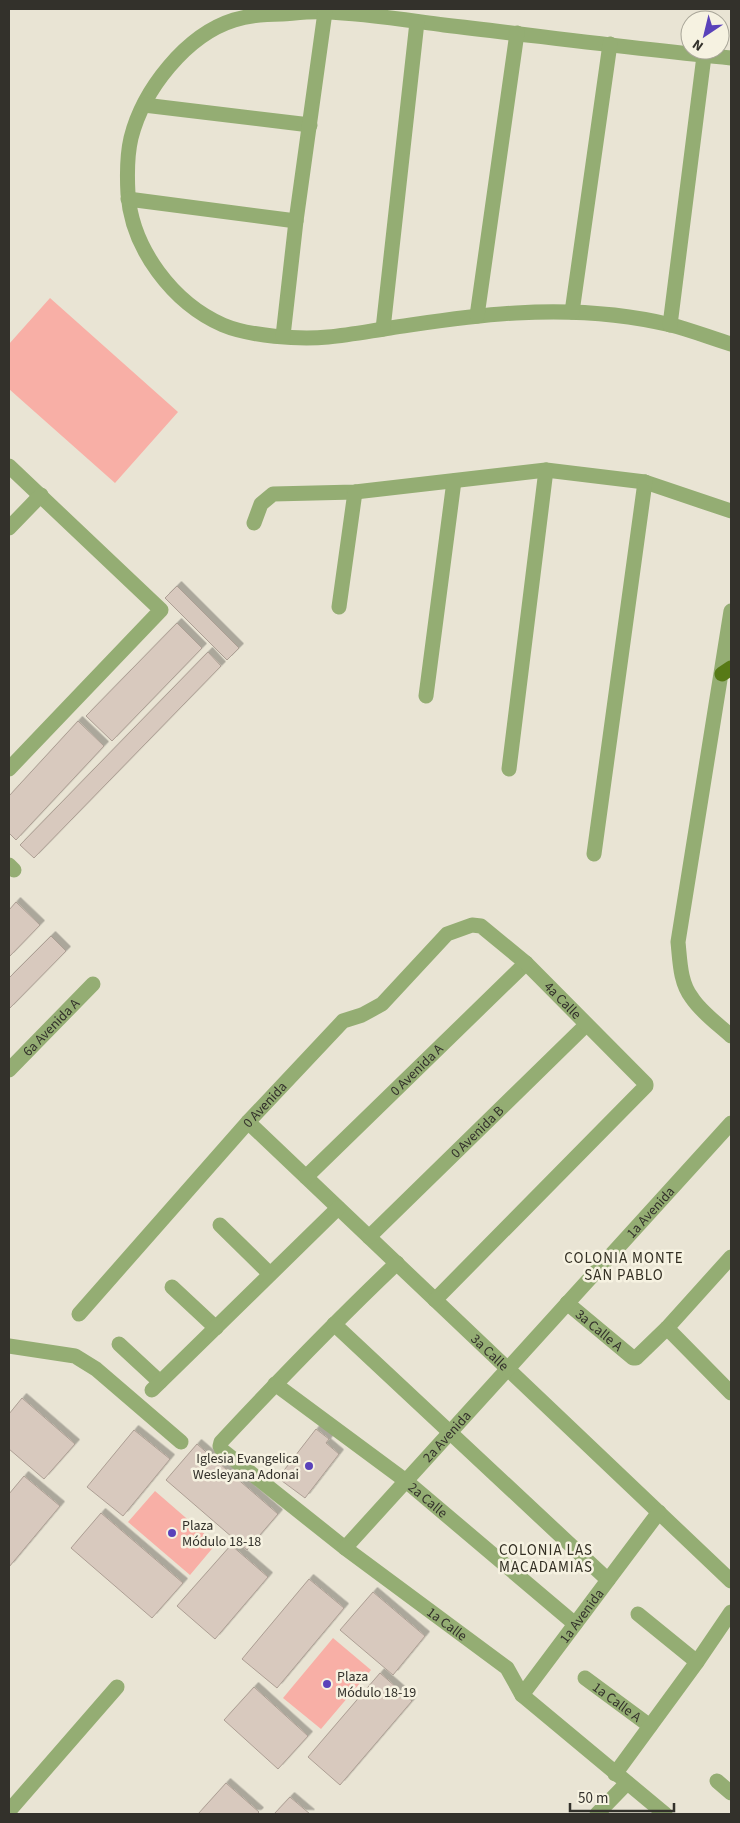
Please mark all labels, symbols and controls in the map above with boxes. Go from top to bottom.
north arrow [680,10,730,60]
text: N [689,34,708,56]
street label: 4a Calle [539,978,586,1024]
street label: 6a Avenida A [19,994,85,1061]
street label: 0 Avenida A [386,1039,448,1101]
street label: 0 Avenida [239,1078,292,1132]
street label: 0 Avenida B [446,1101,509,1163]
street label: 1a Avenida [622,1182,680,1243]
district label: COLONIA MONTE SAN PABLO [564,1248,684,1286]
street label: 3a Calle A [571,1305,627,1357]
street label: 3a Calle [466,1330,513,1376]
street label: 2a Avenida [418,1407,476,1467]
place label: Iglesia Evangelica Wesleyana Adonai [193,1449,299,1485]
marker: Iglesia Evangelica Wesleyana Adonai [303,1460,315,1472]
street label: 2a Calle [403,1478,452,1523]
place label: Plaza Módulo 18-18 [182,1516,261,1552]
marker: Plaza Módulo 18-18 [166,1527,178,1539]
district label: COLONIA LAS MACADAMIAS [499,1540,593,1578]
street label: 1a Avenida [555,1585,609,1648]
street label: 1a Calle [422,1603,471,1646]
place label: Plaza Módulo 18-19 [337,1667,416,1703]
marker: Plaza Módulo 18-19 [321,1678,333,1690]
street label: 1a Calle A [588,1678,646,1728]
scale bar [570,1780,674,1812]
text: 50 m [578,1788,608,1809]

